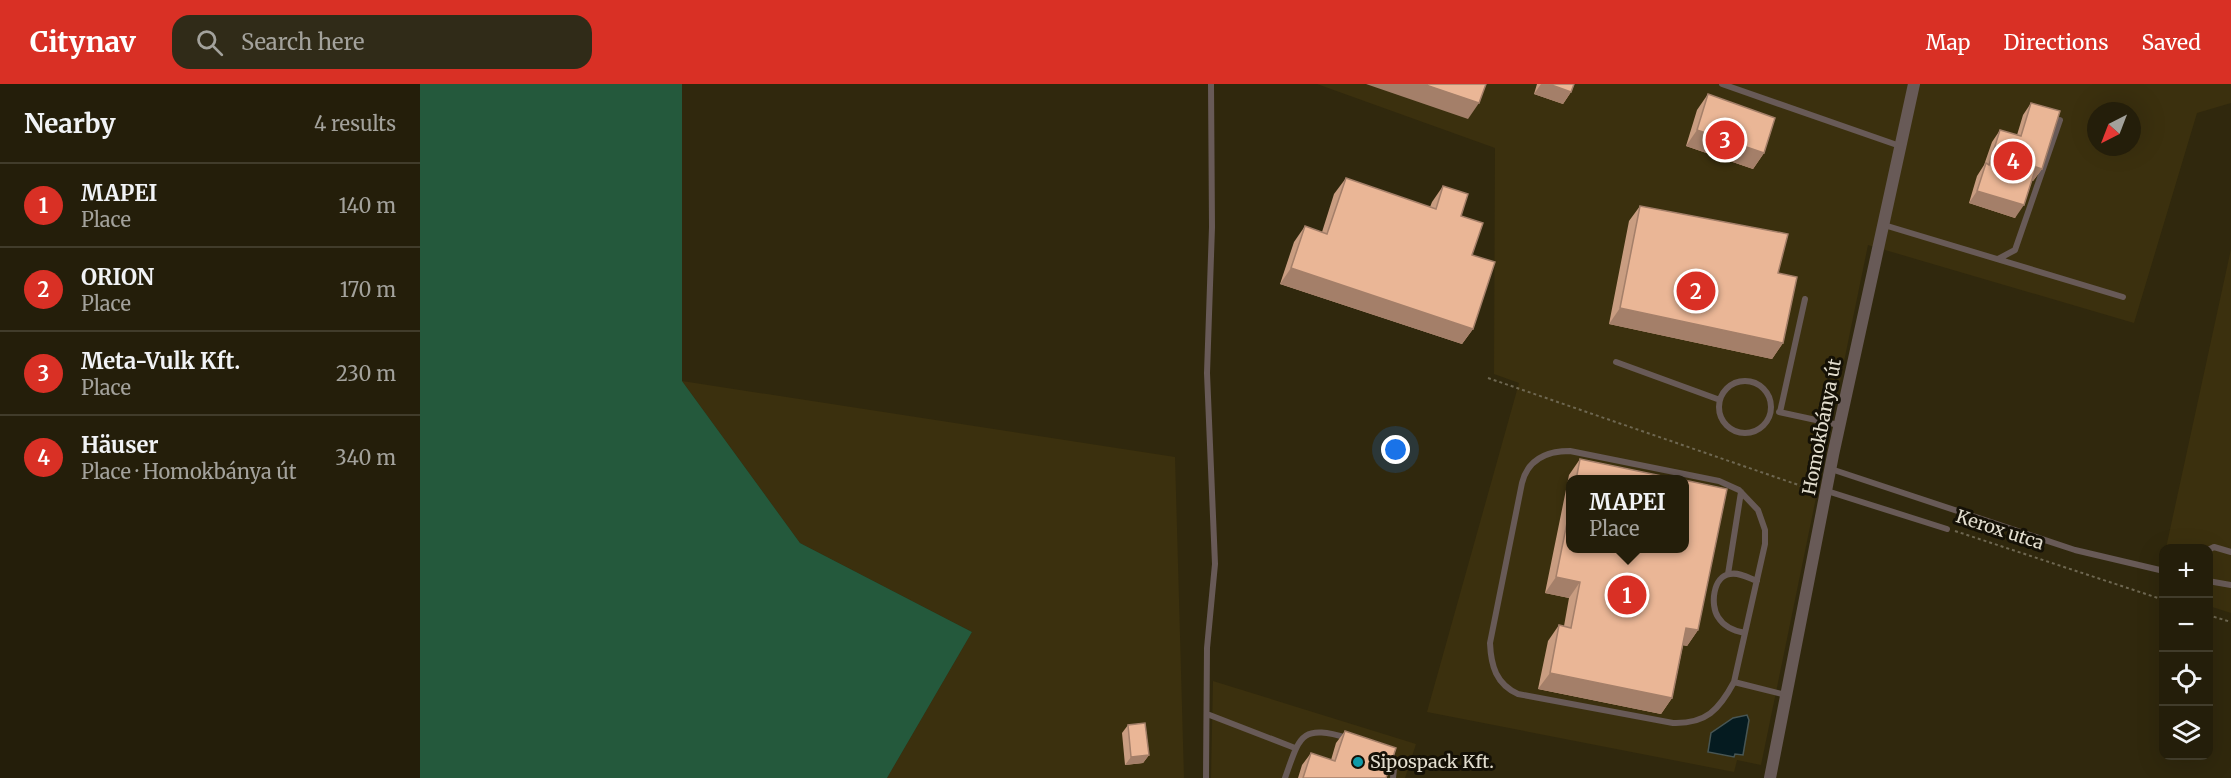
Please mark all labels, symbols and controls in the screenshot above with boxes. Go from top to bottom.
search box [172,15,592,69]
text: Citynav [30,24,136,60]
icon: search [193,26,226,59]
text: Search here [241,28,364,56]
text: Map [1926,29,1970,56]
text: Directions [2003,29,2108,56]
text: Saved [2141,29,2201,56]
north arrow [2087,102,2141,156]
text: Nearby [24,107,116,140]
text: 4 results [314,111,396,136]
pin: 3 [1706,118,1744,162]
pin: 4 [1994,138,2032,184]
text: MAPEI [81,179,157,207]
text: 1 [39,193,48,218]
text: 140 m [339,193,396,218]
text: Place [81,207,131,232]
text: ORION [81,263,154,291]
pin: 2 [1676,268,1716,314]
text: 2 [38,277,49,302]
text: 170 m [340,277,396,302]
text: Place [81,291,131,316]
text: Meta-Vulk Kft. [81,347,240,375]
street label: Homokbánya út [1797,357,1846,497]
text: 3 [38,361,49,386]
text: 230 m [336,361,396,386]
text: Place [81,375,131,400]
text: Häuser [81,431,159,459]
your location [1381,435,1410,464]
text: 4 [37,445,50,470]
text: 340 m [335,445,396,470]
text: Place · Homokbánya út [81,459,297,484]
popup [1566,475,1689,553]
text: MAPEI [1589,488,1666,516]
street label: Kerox utca [1953,505,2047,555]
text: Place [1589,516,1639,541]
map controls [2159,544,2213,760]
button: + [2159,544,2213,598]
pin: 1 [1608,572,1646,618]
button: − [2159,598,2213,652]
button: locate [2159,652,2213,706]
button: layers [2159,706,2213,760]
place label: Sipospack Kft. [1370,750,1494,773]
marker: Sipospack Kft. [1351,755,1365,769]

